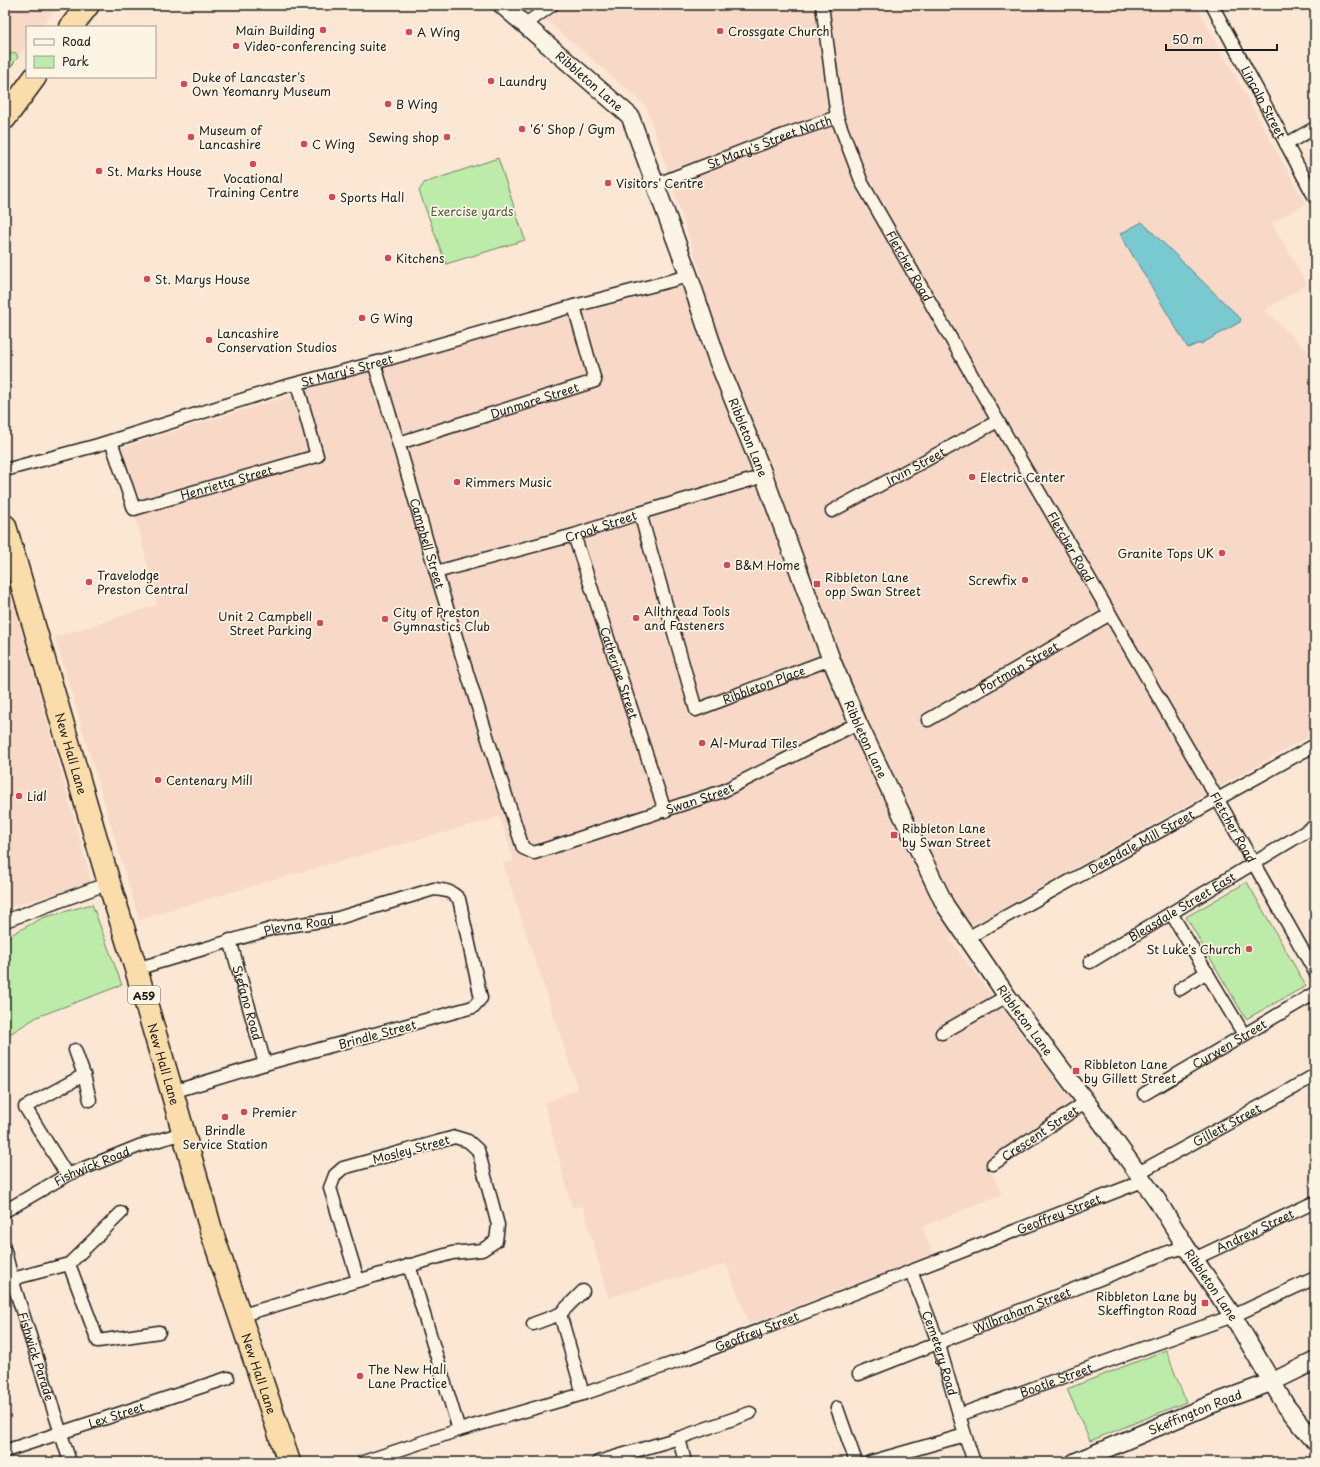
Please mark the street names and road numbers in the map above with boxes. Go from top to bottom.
street label: Ribbleton Lane [552,47,628,116]
street label: Lincoln Street [1237,63,1291,142]
street label: St Mary's Street North [704,110,834,173]
street label: Fletcher Road [882,227,937,305]
street label: St Mary's Street [299,349,395,391]
street label: Dunmore Street [488,378,581,423]
street label: Ribbleton Lane [724,395,773,480]
street label: Irvin Street [883,442,948,489]
street label: Henrietta Street [178,460,275,504]
street label: Campbell Street [406,496,450,591]
street label: Crook Street [563,506,639,546]
street label: Fletcher Road [1043,508,1099,585]
street label: Catherine Street [596,624,643,721]
street label: Portman Street [976,637,1062,697]
street label: Ribbleton Place [720,661,807,708]
street label: Ribbleton Lane [840,697,892,781]
street label: New Hall Lane [51,710,92,797]
street label: Swan Street [663,778,737,818]
street label: Fletcher Road [1206,788,1261,866]
street label: Deepdale Mill Street [1085,805,1197,878]
street label: Bleasdale Street East [1124,867,1239,946]
street label: Plevna Road [261,910,335,940]
street label: Stefano Road [228,963,267,1042]
street label: Ribbleton Lane [993,981,1058,1060]
road number: A59 [128,986,160,1004]
street label: Brindle Street [336,1015,418,1053]
street label: Curwen Street [1189,1015,1270,1073]
street label: New Hall Lane [143,1021,184,1107]
street label: Gillett Street [1189,1099,1264,1151]
street label: Crescent Street [998,1101,1082,1165]
street label: Mosley Street [370,1130,452,1168]
street label: Fishwick Road [50,1142,132,1190]
street label: Geoffrey Street [1014,1189,1103,1238]
street label: Andrew Street [1212,1204,1297,1257]
street label: Ribbleton Lane [1181,1245,1243,1325]
street label: Wilbraham Street [970,1282,1073,1337]
street label: Geoffrey Street [712,1307,801,1356]
street label: Cemetery Road [918,1308,962,1398]
street label: Fishwick Parade [14,1310,59,1403]
street label: New Hall Lane [237,1331,281,1417]
street label: Bootle Street [1017,1358,1095,1401]
street label: Skeffington Road [1145,1385,1244,1439]
street label: Lex Street [86,1397,147,1432]

